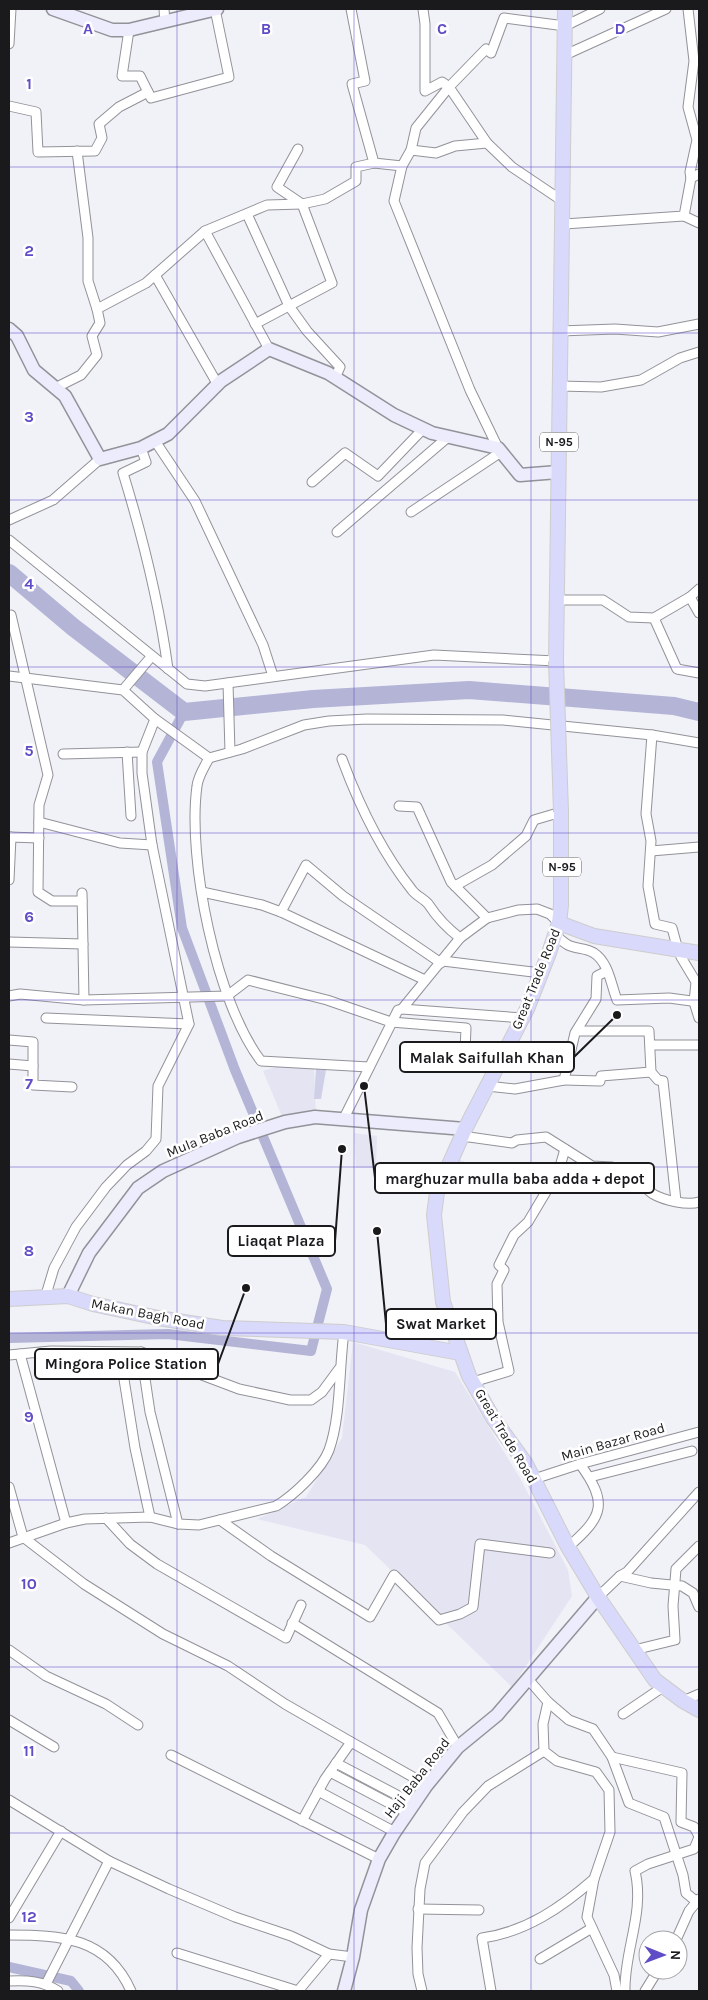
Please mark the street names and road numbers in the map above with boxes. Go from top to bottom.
road number: N-95 [540,432,578,452]
road number: N-95 [543,858,581,876]
street label: Great Trade Road [508,926,564,1032]
street label: Mula Baba Road [164,1107,266,1161]
street label: Makan Bagh Road [90,1295,206,1333]
street label: Great Trade Road [471,1386,541,1486]
street label: Main Bazar Road [559,1419,667,1465]
street label: Haji Baba Road [380,1735,454,1821]

